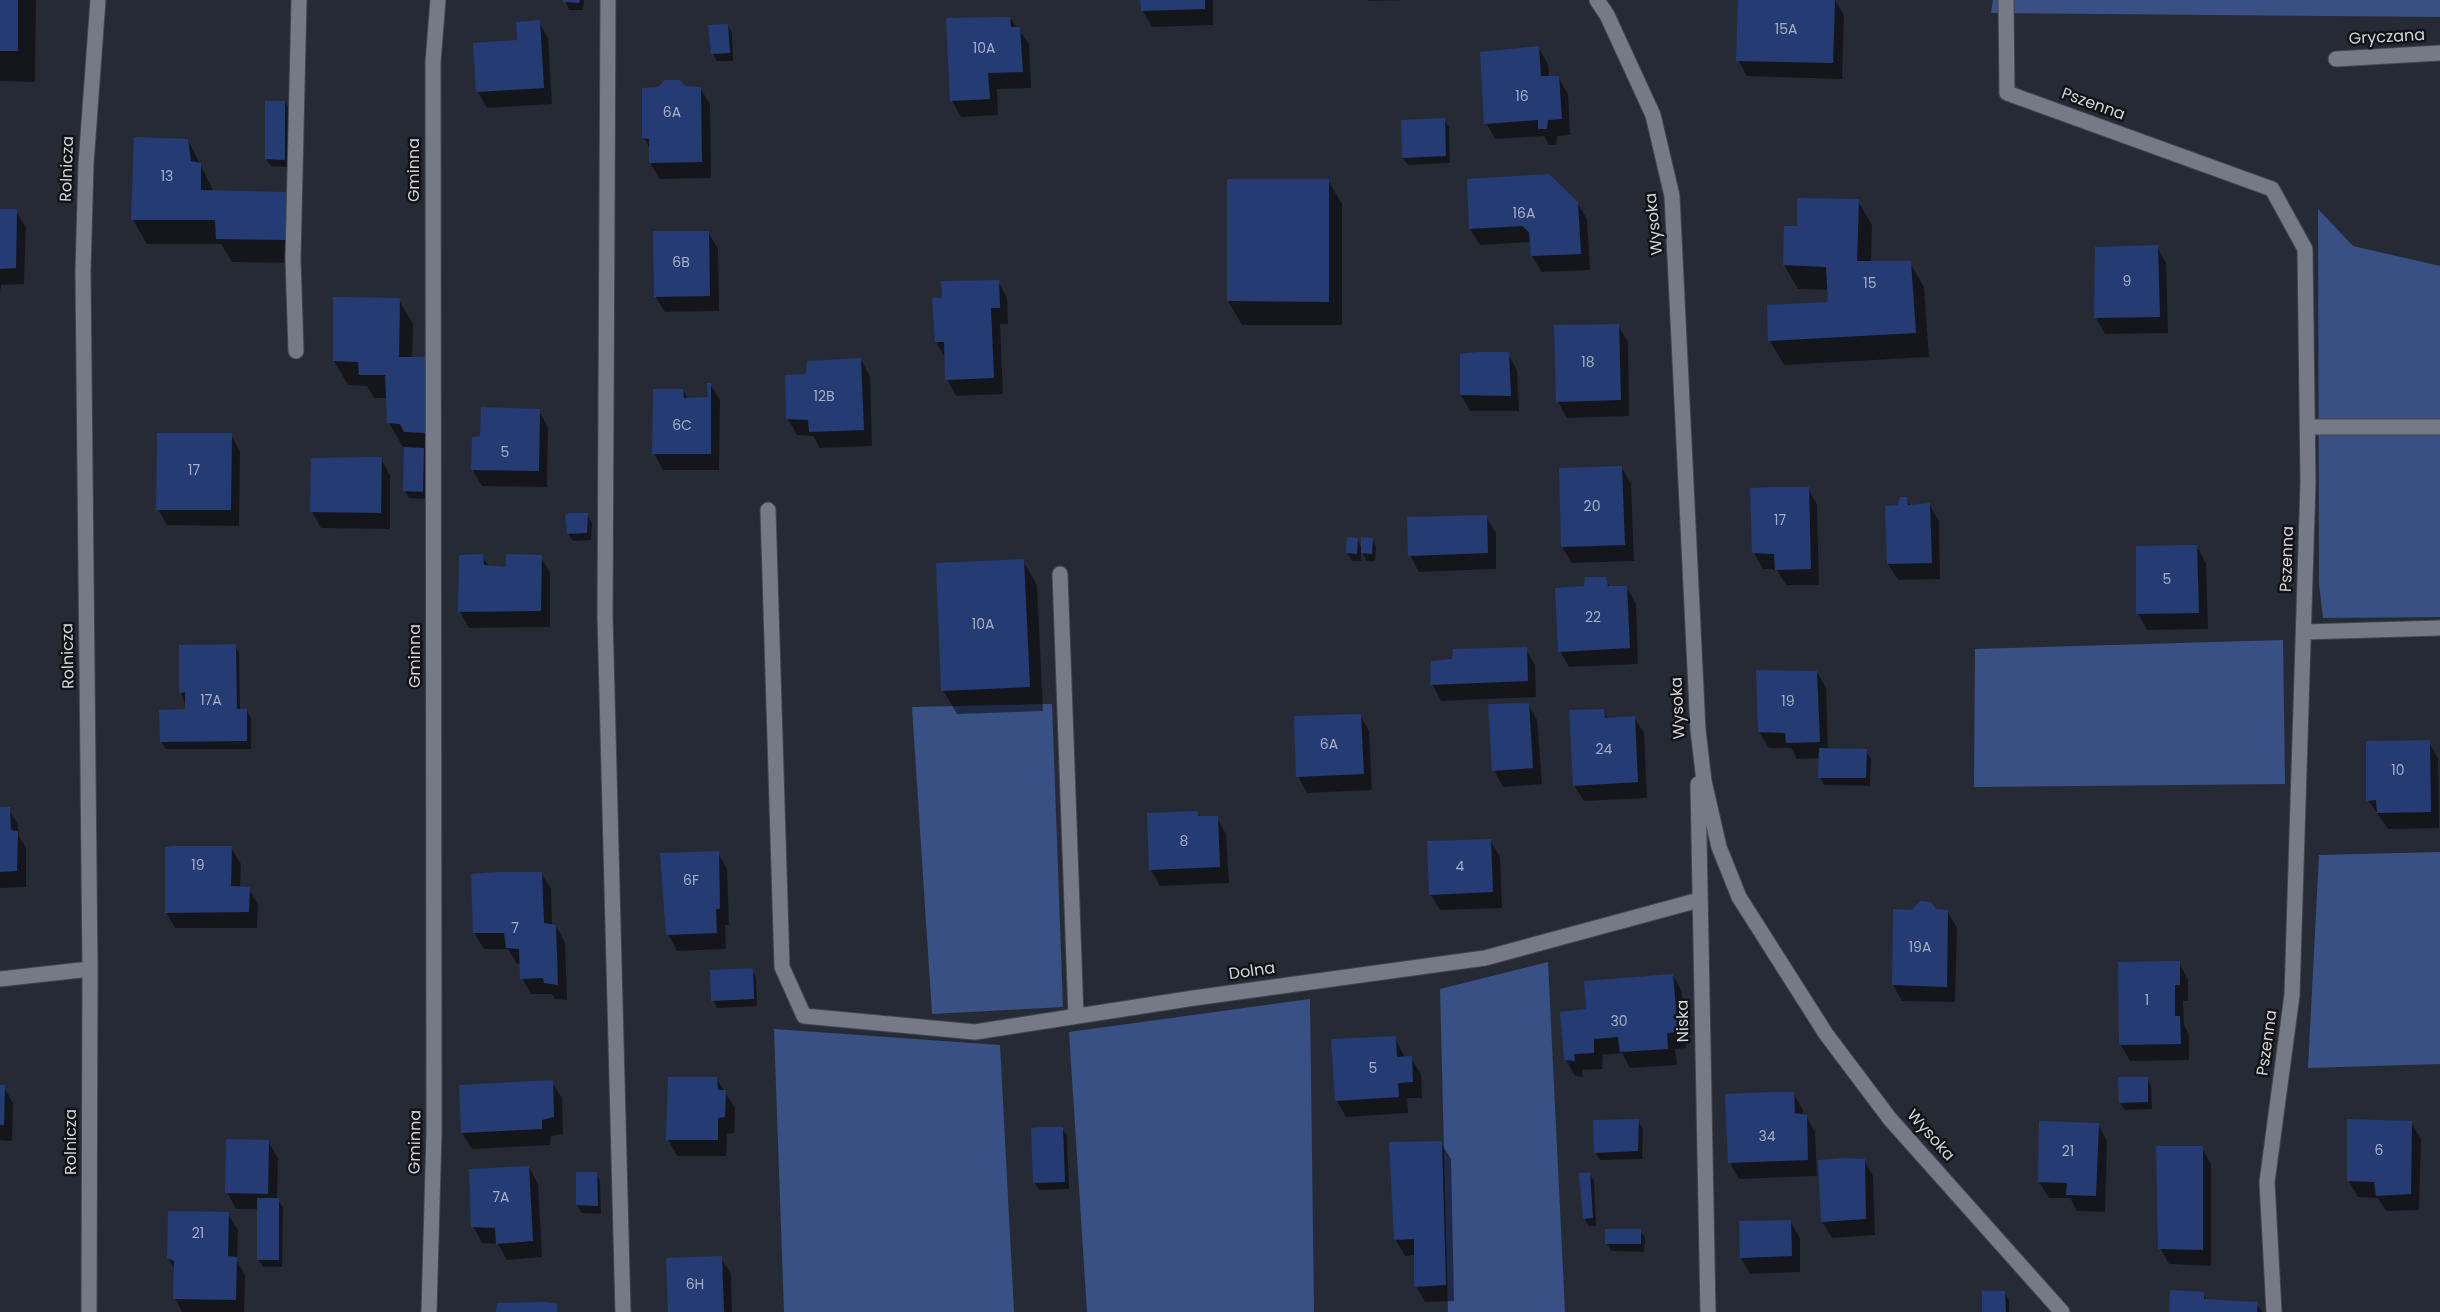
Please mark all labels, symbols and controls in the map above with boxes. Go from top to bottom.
house number: 15A [1775,22,1797,38]
street label: Gryczana [2348,26,2426,50]
house number: 10A [973,41,995,57]
street label: Pszenna [2059,85,2127,125]
house number: 16 [1515,89,1529,105]
house number: 6A [663,105,681,121]
street label: Rolnicza [57,136,79,202]
street label: Gminna [405,138,425,202]
house number: 13 [161,169,173,185]
street label: Wysoka [1642,192,1668,256]
house number: 16A [1513,206,1535,222]
house number: 6B [672,255,690,271]
house number: 9 [2123,274,2131,290]
house number: 15 [1863,276,1877,292]
house number: 18 [1581,355,1595,371]
house number: 12B [813,389,835,405]
house number: 6C [672,418,692,434]
house number: 5 [501,445,509,461]
house number: 17 [188,463,200,479]
house number: 20 [1584,499,1600,515]
house number: 17 [1774,513,1786,529]
street label: Pszenna [2277,526,2299,592]
house number: 5 [2163,572,2171,588]
house number: 22 [1585,610,1601,626]
house number: 10A [972,617,994,633]
street label: Rolnicza [59,623,79,689]
street label: Gminna [406,624,426,688]
street label: Wysoka [1668,676,1690,740]
house number: 17A [200,693,222,709]
house number: 19 [1781,694,1795,710]
house number: 6A [1320,737,1338,753]
house number: 24 [1596,742,1612,758]
house number: 10 [2391,763,2405,779]
house number: 8 [1180,834,1188,850]
house number: 19 [191,858,205,874]
house number: 4 [1456,859,1464,875]
house number: 6F [683,873,699,889]
house number: 7 [511,921,519,937]
house number: 19A [1909,940,1931,956]
street label: Dolna [1228,959,1276,985]
house number: 1 [2145,993,2149,1009]
street label: Niska [1674,1000,1694,1042]
street label: Pszenna [2254,1009,2282,1077]
house number: 30 [1610,1014,1628,1030]
house number: 5 [1369,1061,1377,1077]
street label: Wysoka [1902,1106,1958,1166]
street label: Rolnicza [62,1109,82,1175]
street label: Gminna [406,1110,426,1174]
house number: 34 [1758,1129,1776,1145]
house number: 6 [2375,1143,2383,1159]
house number: 21 [2062,1144,2074,1160]
house number: 7A [492,1190,510,1206]
house number: 21 [192,1226,204,1242]
house number: 6H [686,1277,704,1293]

